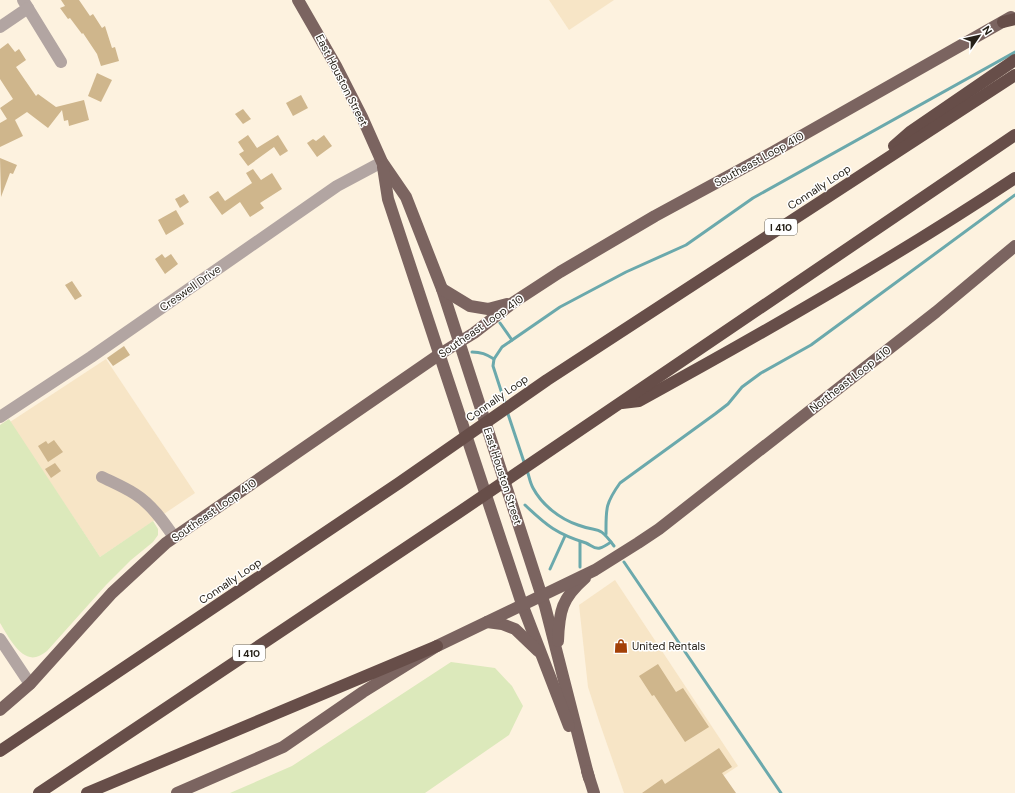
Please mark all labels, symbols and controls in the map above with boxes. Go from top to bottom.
north arrow [959,16,999,56]
text: N [979,23,995,38]
street label: East Houston Street [313,32,371,128]
street label: Southeast Loop 410 [712,128,806,190]
street label: Connally Loop [785,161,853,213]
road number: I 410 [765,219,797,235]
street label: Creswell Drive [157,262,223,314]
street label: Southeast Loop 410 [436,291,526,361]
street label: Northeast Loop 410 [806,343,894,415]
street label: Connally Loop [463,371,531,425]
street label: East Houston Street [481,426,525,526]
street label: Southeast Loop 410 [169,475,259,545]
street label: Connally Loop [196,555,264,607]
shop icon: United Rentals [613,638,629,654]
place label: United Rentals [632,639,705,653]
road number: I 410 [233,645,265,661]

